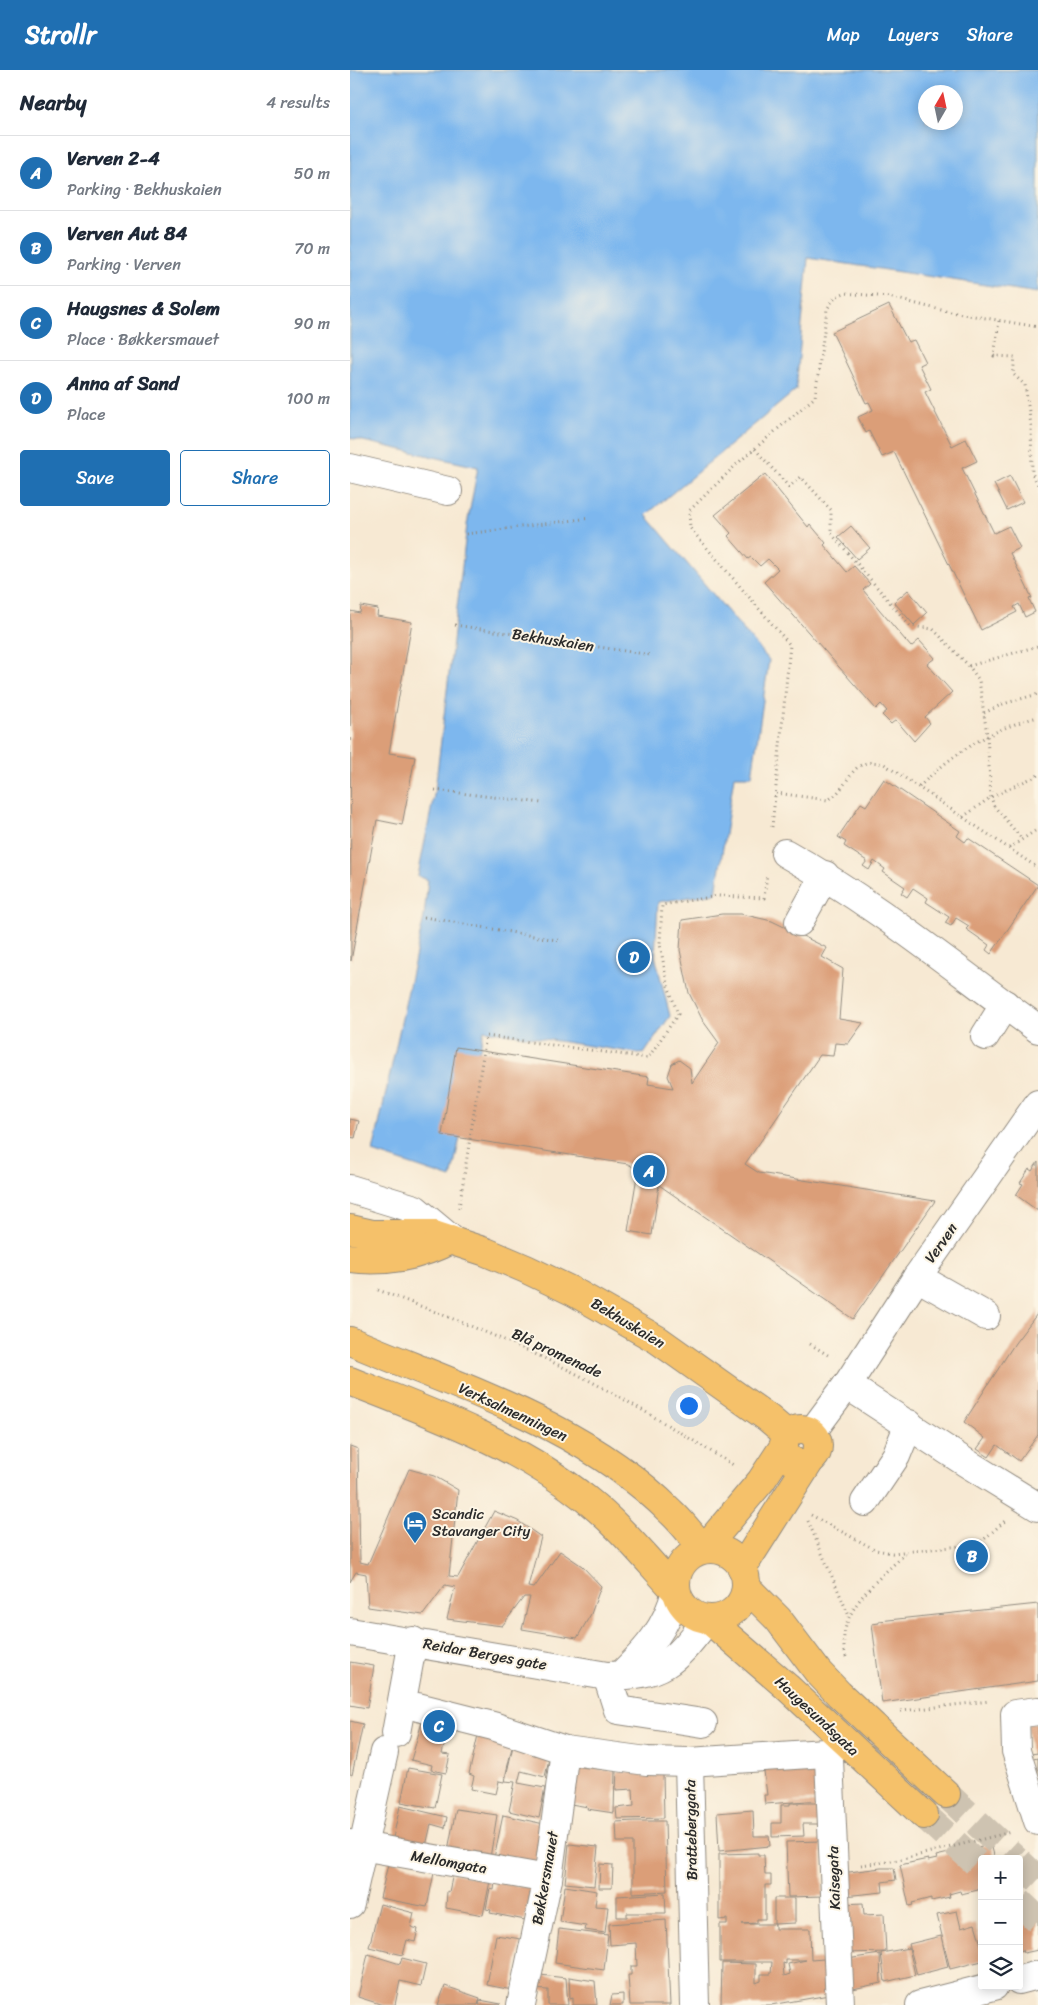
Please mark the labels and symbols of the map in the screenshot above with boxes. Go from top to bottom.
north arrow [918,85,963,130]
street label: Bekhuskaien [510,621,596,659]
pin: D [618,938,650,976]
pin: A [633,1152,665,1190]
street label: Verven [918,1217,964,1269]
street label: Bekhuskaien [586,1291,670,1355]
street label: Blå promenade [507,1321,607,1385]
street label: Verksalmenningen [454,1375,572,1449]
your location [676,1393,702,1419]
place label: Scandic Stavanger City [432,1501,531,1544]
hotel icon: Scandic Stavanger City [402,1510,428,1544]
pin: B [956,1537,988,1575]
street label: Reidar Berges gate [421,1630,549,1678]
street label: Haugesundsgata [769,1670,866,1763]
pin: C [423,1707,455,1745]
street label: Bratteberggata [677,1779,705,1881]
street label: Bøkkersmauet [524,1828,566,1927]
street label: Mellomgata [409,1843,490,1882]
street label: Kaisegata [820,1845,848,1910]

